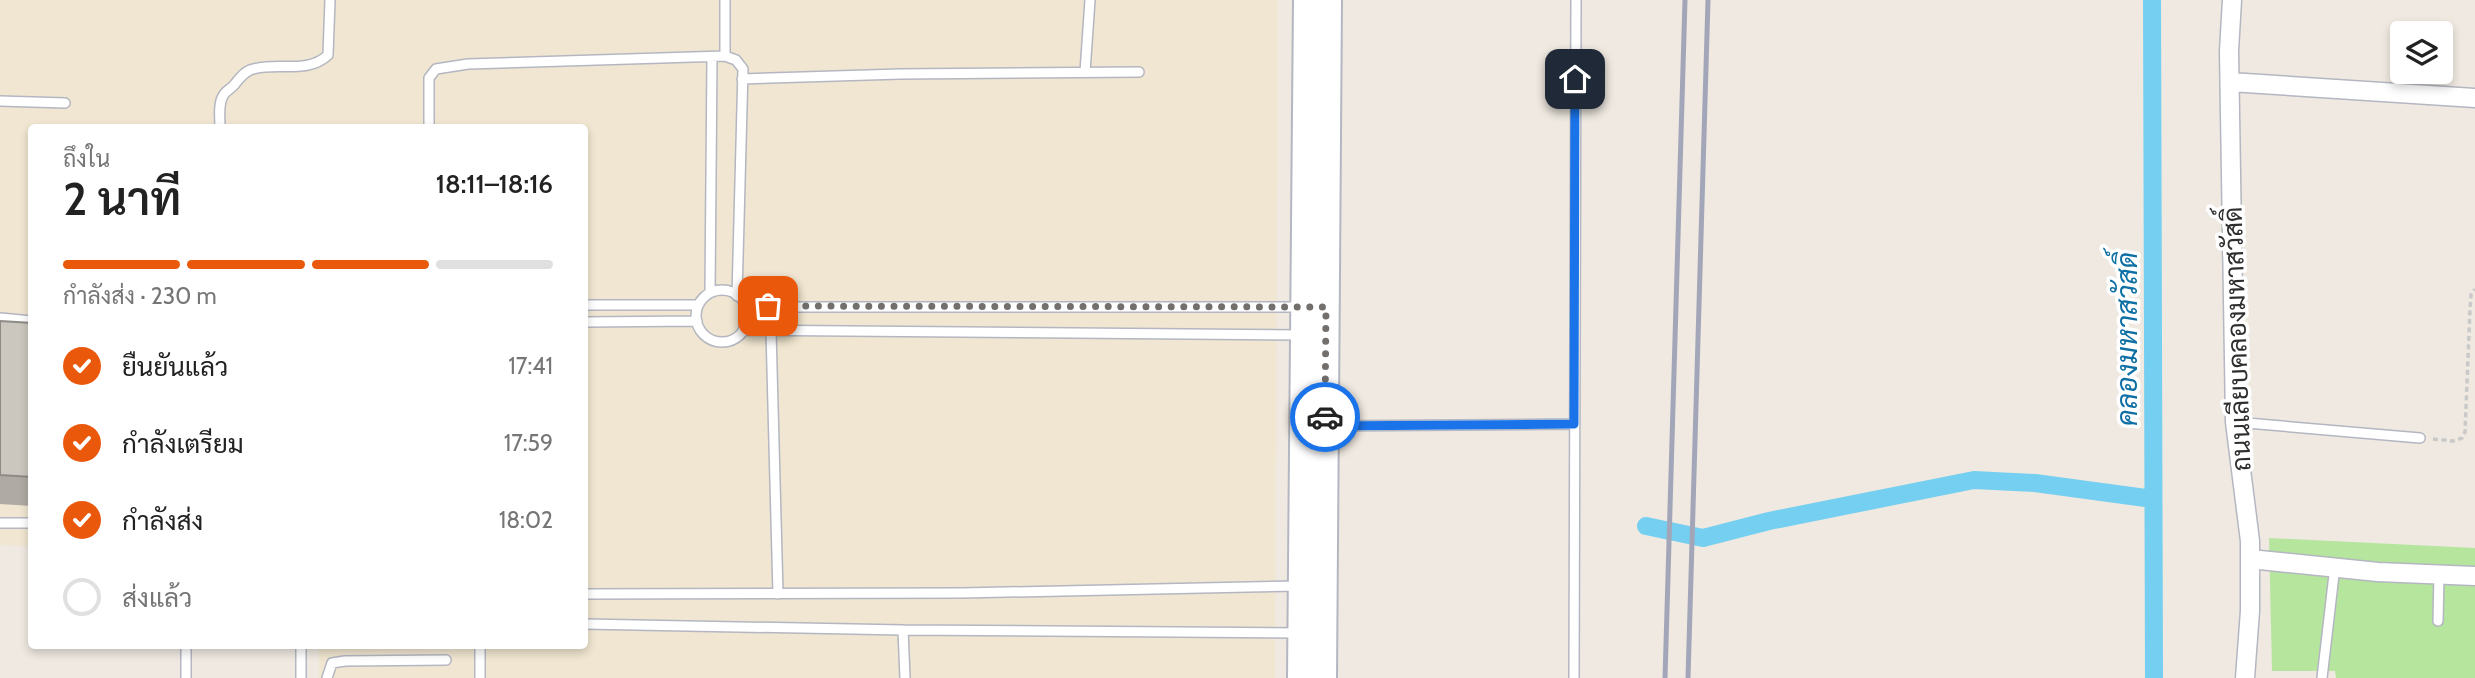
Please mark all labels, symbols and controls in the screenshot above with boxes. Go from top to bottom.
map controls [2390,21,2453,84]
button: layers [2390,21,2453,84]
pin [1545,49,1605,109]
icon: home [1556,60,1594,98]
text: ถึงใน [63,145,110,173]
text: 18:11–18:16 [436,168,553,200]
text: 2 นาที [63,171,181,227]
street label: ถนนเลียบคลองมหาสวัสดิ์ [2210,206,2258,472]
water label: คลองมหาสวัสดิ์ [2103,247,2144,426]
pin [738,276,798,336]
text: กำลังส่ง · 230 m [63,282,217,310]
icon: bag [749,287,787,325]
icon: check [63,347,101,385]
text: ยืนยันแล้ว [122,351,228,383]
text: 17:41 [508,352,553,380]
courier [1290,382,1360,452]
icon: car [1306,398,1344,436]
icon: check [63,424,101,462]
text: กำลังเตรียม [122,428,244,460]
text: 17:59 [504,429,553,457]
icon: check [63,501,101,539]
text: กำลังส่ง [122,505,203,537]
text: 18:02 [499,506,553,534]
text: ส่งแล้ว [122,582,192,614]

